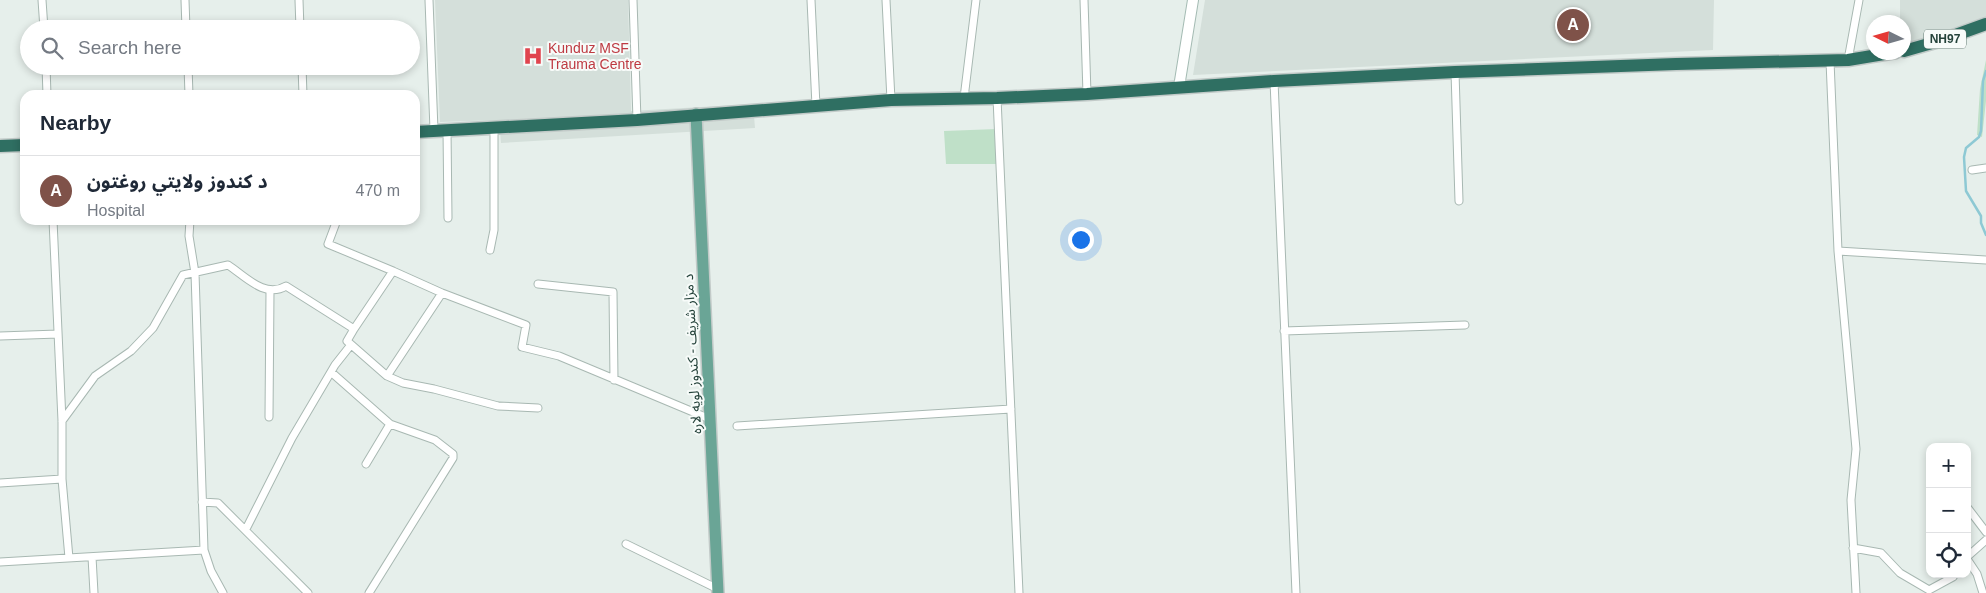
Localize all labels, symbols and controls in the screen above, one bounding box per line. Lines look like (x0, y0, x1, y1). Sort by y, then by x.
pin: A (1557, 6, 1589, 44)
north arrow (1866, 15, 1911, 60)
search box (20, 20, 420, 75)
road number: NH97 (1924, 30, 1966, 48)
icon: search (38, 34, 66, 62)
text: Search here (78, 37, 182, 58)
place label: Kunduz MSF Trauma Centre (548, 40, 642, 72)
hospital icon: Kunduz MSF Trauma Centre (522, 45, 544, 67)
text: Nearby (40, 111, 111, 134)
text: د کندوز ولایتي روغتون (87, 171, 268, 192)
text: A (50, 182, 62, 199)
text: 470 m (356, 182, 400, 199)
text: Hospital (87, 202, 145, 219)
your location (1068, 227, 1094, 253)
street label: د مزار شریف - کندوز لویه لاره (680, 273, 705, 435)
map controls (1926, 443, 1971, 578)
button: + (1926, 443, 1971, 488)
button: − (1926, 488, 1971, 533)
button: locate (1926, 533, 1971, 578)

